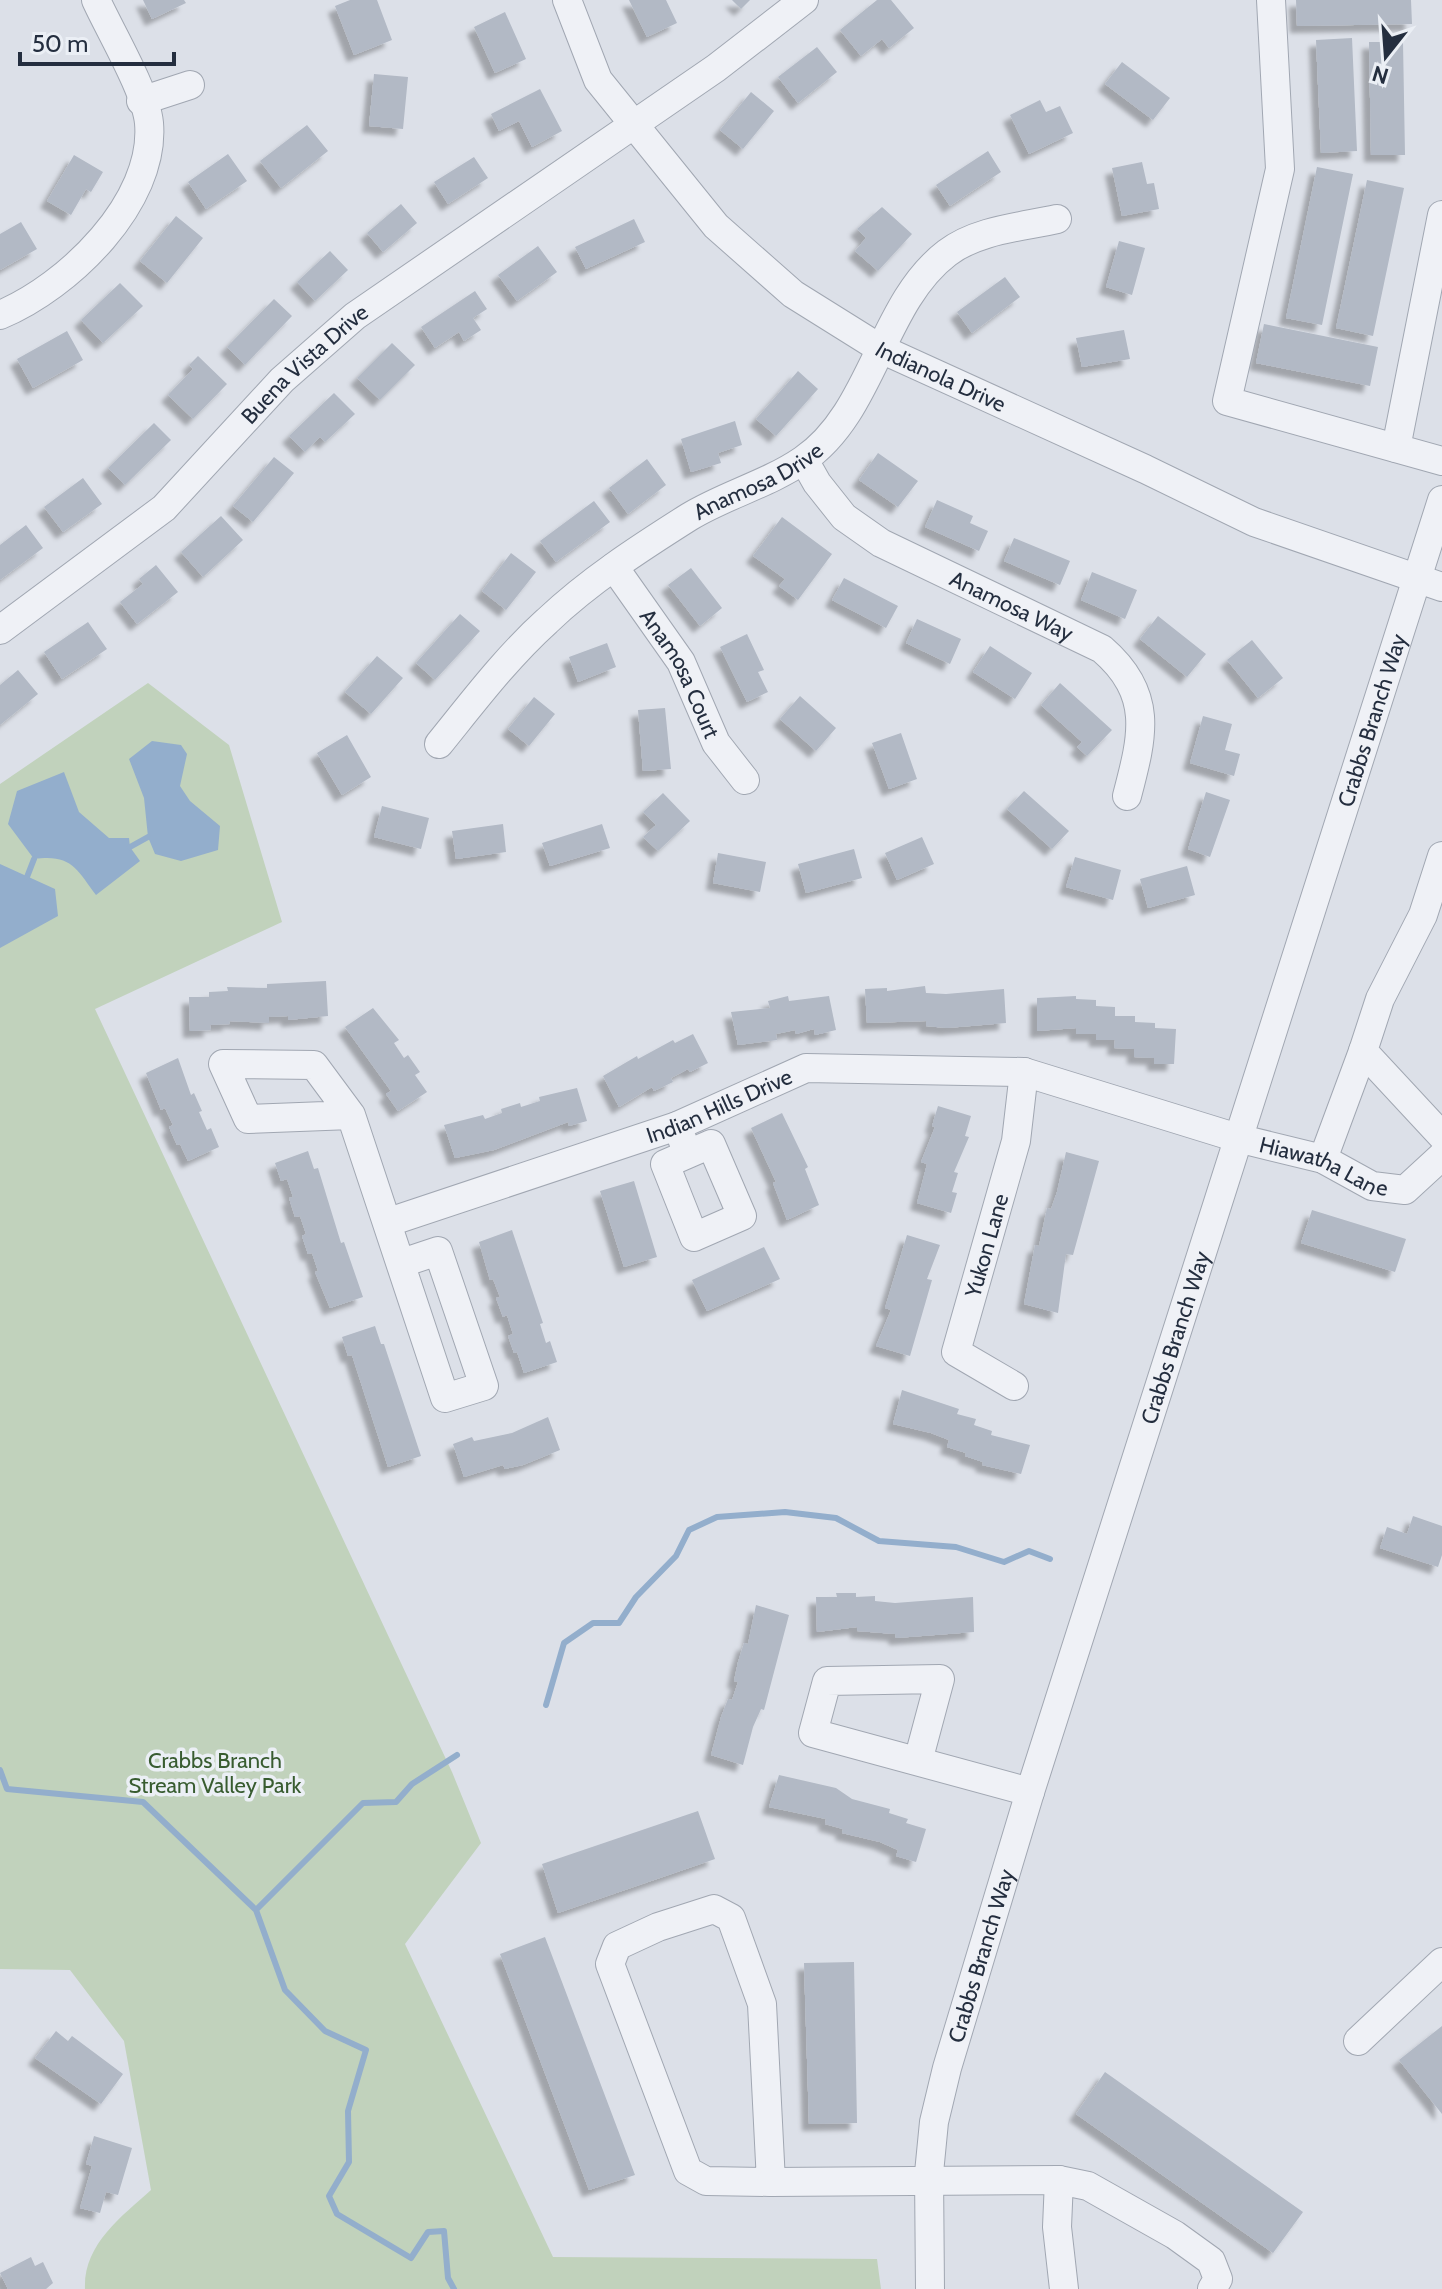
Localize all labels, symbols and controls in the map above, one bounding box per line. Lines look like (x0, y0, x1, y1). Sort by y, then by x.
scale bar (20, 16, 174, 66)
north arrow (1346, 16, 1426, 96)
text: 50 m (32, 29, 88, 58)
text: N (1369, 59, 1392, 90)
street label: Buena Vista Drive (235, 298, 373, 430)
street label: Indianola Drive (870, 336, 1010, 418)
street label: Anamosa Drive (689, 437, 829, 526)
street label: Anamosa Way (945, 565, 1078, 647)
street label: Anamosa Court (634, 604, 726, 743)
street label: Crabbs Branch Way (1332, 630, 1412, 810)
street label: Indian Hills Drive (643, 1063, 796, 1149)
street label: Hiawatha Lane (1257, 1131, 1389, 1202)
street label: Yukon Lane (959, 1191, 1014, 1301)
street label: Crabbs Branch Way (1135, 1248, 1216, 1428)
park label: Crabbs Branch Stream Valley Park (129, 1747, 302, 1799)
street label: Crabbs Branch Way (942, 1866, 1020, 2046)

